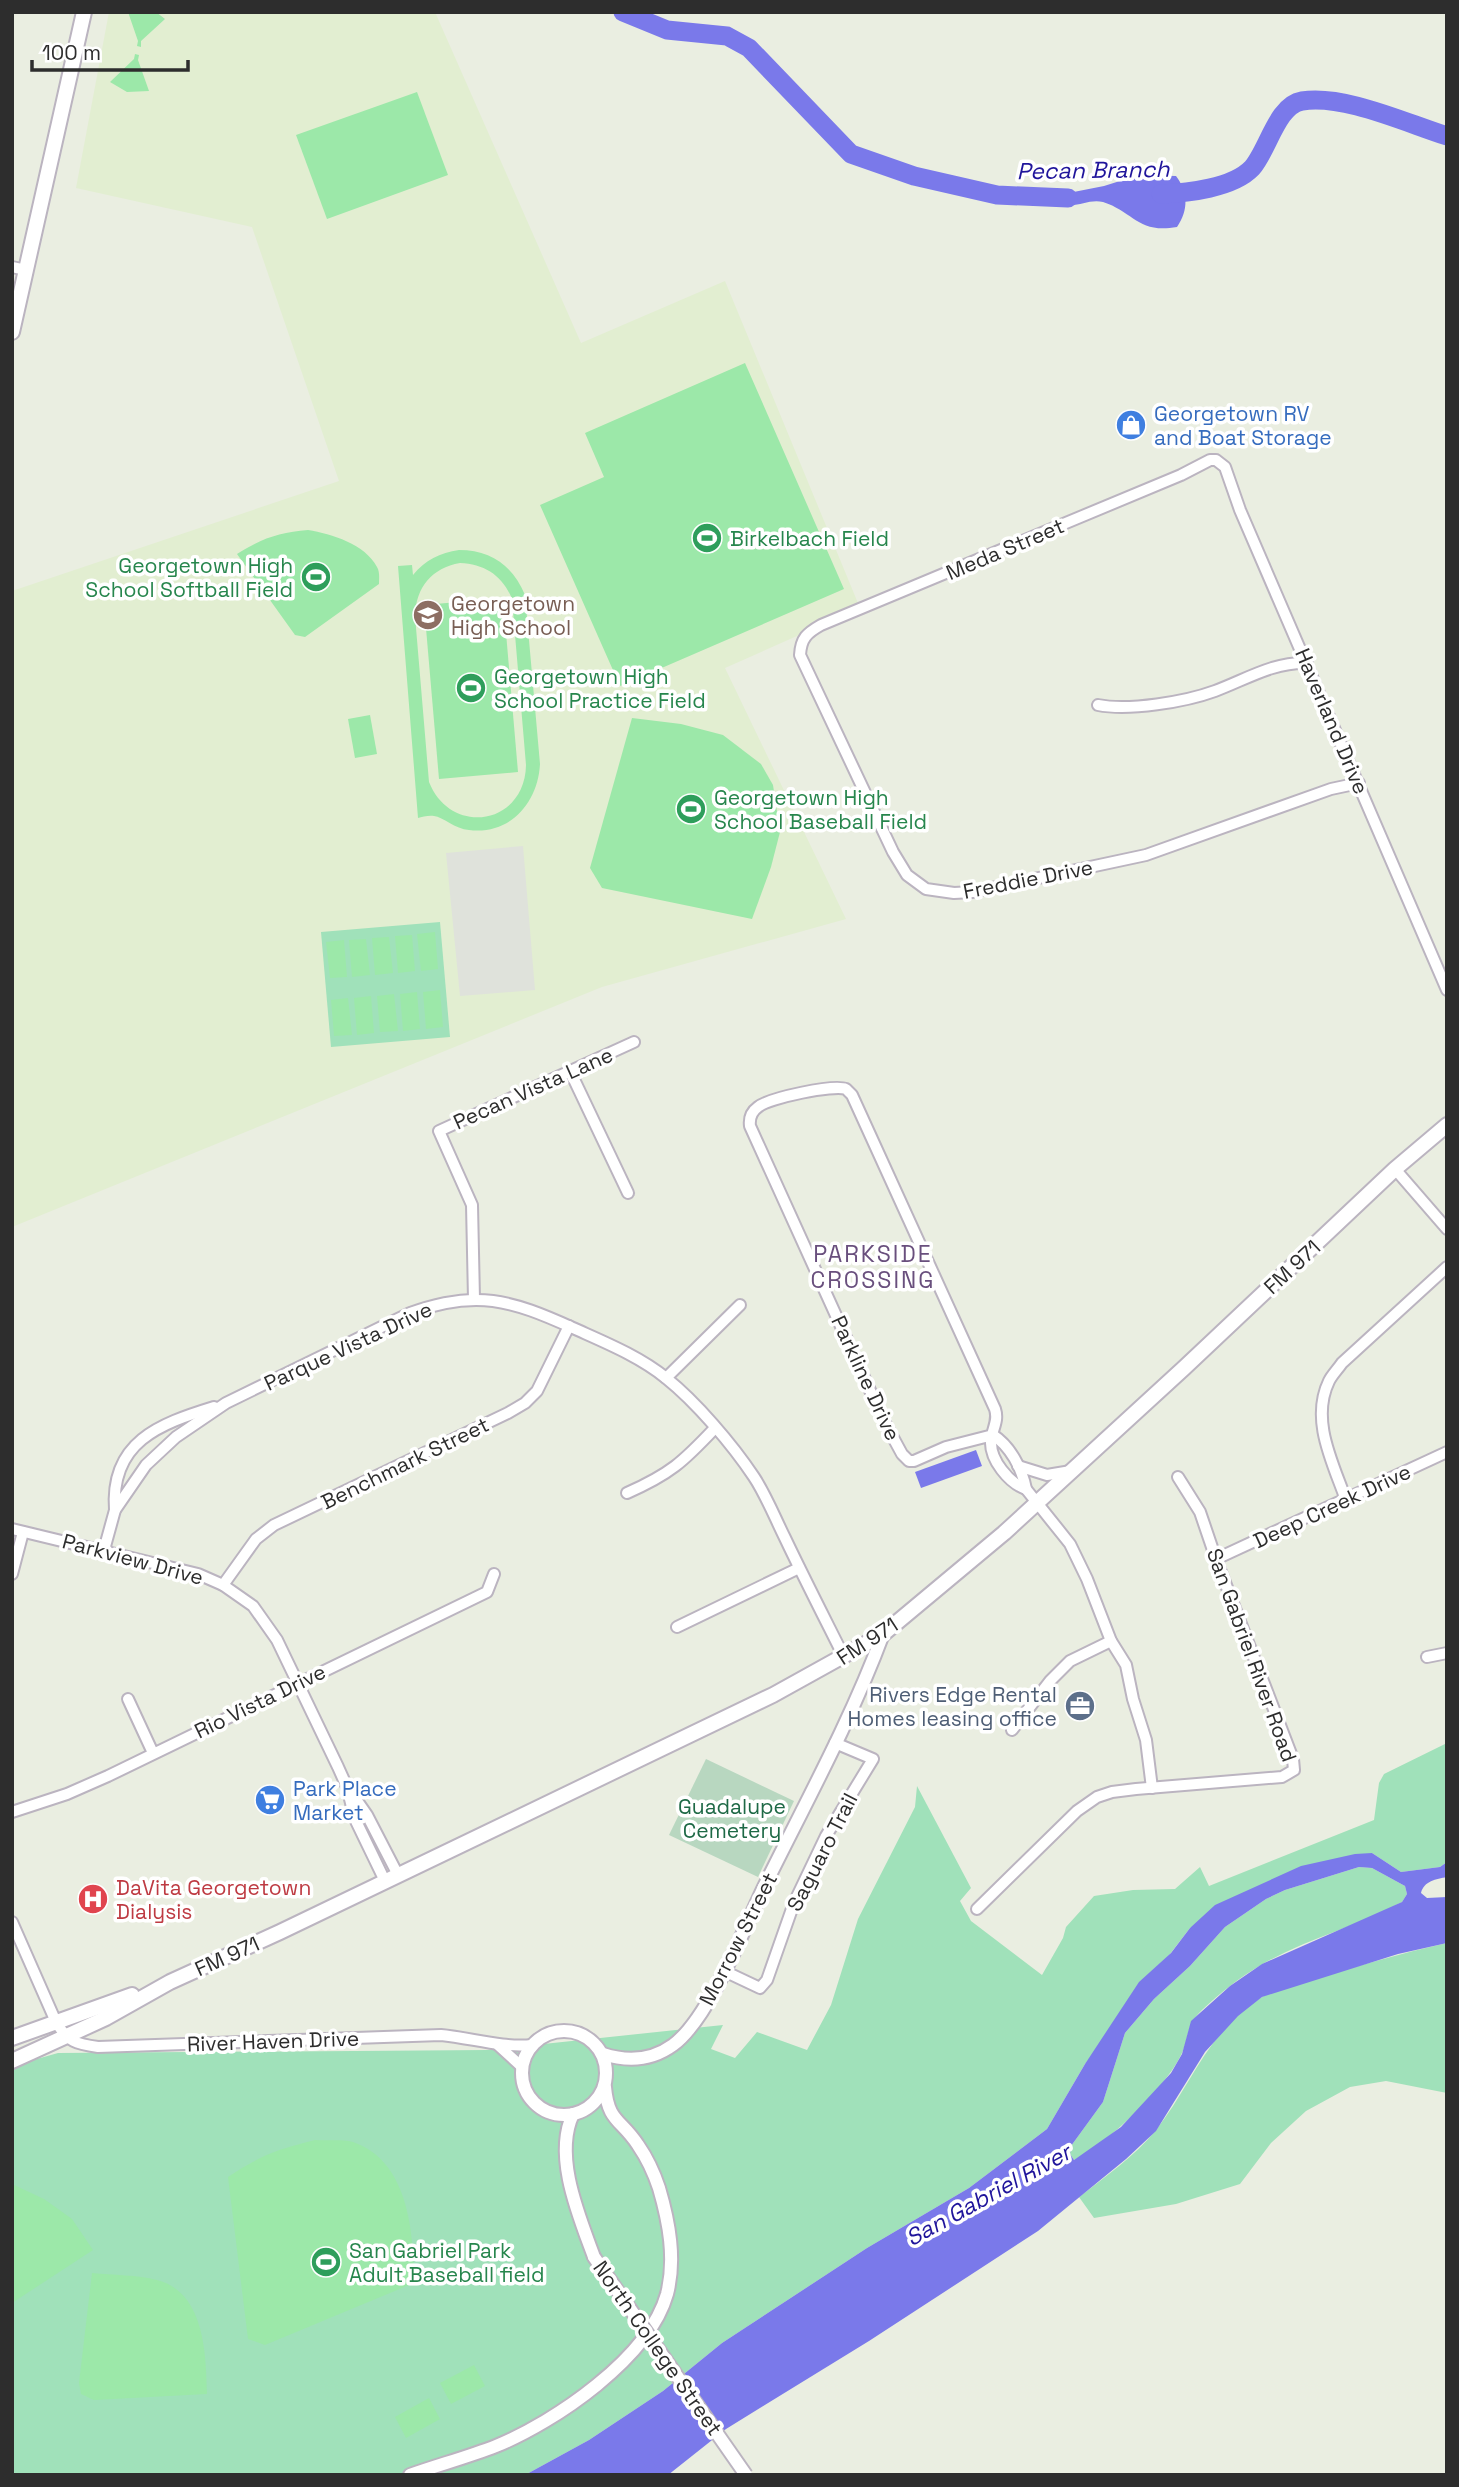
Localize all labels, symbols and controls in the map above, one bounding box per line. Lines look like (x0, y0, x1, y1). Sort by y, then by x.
scale bar (32, 28, 187, 72)
text: 100 m (42, 39, 101, 66)
water label: Pecan Branch (1016, 154, 1171, 186)
place label: Georgetown RV and Boat Storage (1154, 400, 1332, 451)
shop icon: Georgetown RV and Boat Storage (1114, 408, 1148, 442)
street label: Meda Street (942, 512, 1068, 586)
sports icon: Birkelbach Field (690, 521, 724, 555)
place label: Birkelbach Field (730, 525, 889, 552)
place label: Georgetown High School Softball Field (85, 552, 293, 603)
sports icon: Georgetown High School Softball Field (299, 560, 333, 594)
place label: Georgetown High School (451, 590, 575, 641)
school or university icon: Georgetown High School (411, 598, 445, 632)
street label: Haverland Drive (1289, 644, 1375, 798)
place label: Georgetown High School Practice Field (494, 663, 706, 714)
sports icon: Georgetown High School Practice Field (454, 671, 488, 705)
place label: Georgetown High School Baseball Field (714, 784, 927, 835)
sports icon: Georgetown High School Baseball Field (674, 792, 708, 826)
street label: Freddie Drive (961, 853, 1095, 905)
street label: Pecan Vista Lane (449, 1041, 617, 1135)
street label: FM 971 (1258, 1234, 1326, 1300)
district label: PARKSIDE CROSSING (811, 1239, 935, 1295)
street label: Parque Vista Drive (260, 1295, 436, 1397)
street label: Parkline Drive (825, 1311, 907, 1445)
street label: Benchmark Street (317, 1411, 493, 1515)
street label: Deep Creek Drive (1249, 1458, 1415, 1554)
street label: Parkview Drive (60, 1527, 206, 1591)
street label: San Gabriel River Road (1201, 1545, 1303, 1765)
street label: FM 971 (831, 1611, 903, 1671)
street label: Rio Vista Drive (190, 1658, 330, 1744)
place label: Rivers Edge Rental Homes leasing office (848, 1681, 1057, 1732)
office icon: Rivers Edge Rental Homes leasing office (1063, 1689, 1097, 1723)
place label: Park Place Market (293, 1775, 397, 1826)
supermarket icon: Park Place Market (253, 1783, 287, 1817)
street label: Saguaro Trail (781, 1788, 863, 1916)
park label: Guadalupe Cemetery (678, 1793, 786, 1844)
street label: Morrow Street (693, 1868, 783, 2010)
place label: DaVita Georgetown Dialysis (116, 1874, 311, 1925)
hospital icon: DaVita Georgetown Dialysis (76, 1882, 110, 1916)
street label: FM 971 (191, 1930, 263, 1982)
street label: River Haven Drive (186, 2025, 360, 2057)
water label: San Gabriel River (900, 2136, 1078, 2253)
place label: San Gabriel Park Adult Baseball field (349, 2237, 545, 2288)
sports icon: San Gabriel Park Adult Baseball field (309, 2245, 343, 2279)
street label: North College Street (587, 2255, 729, 2441)

